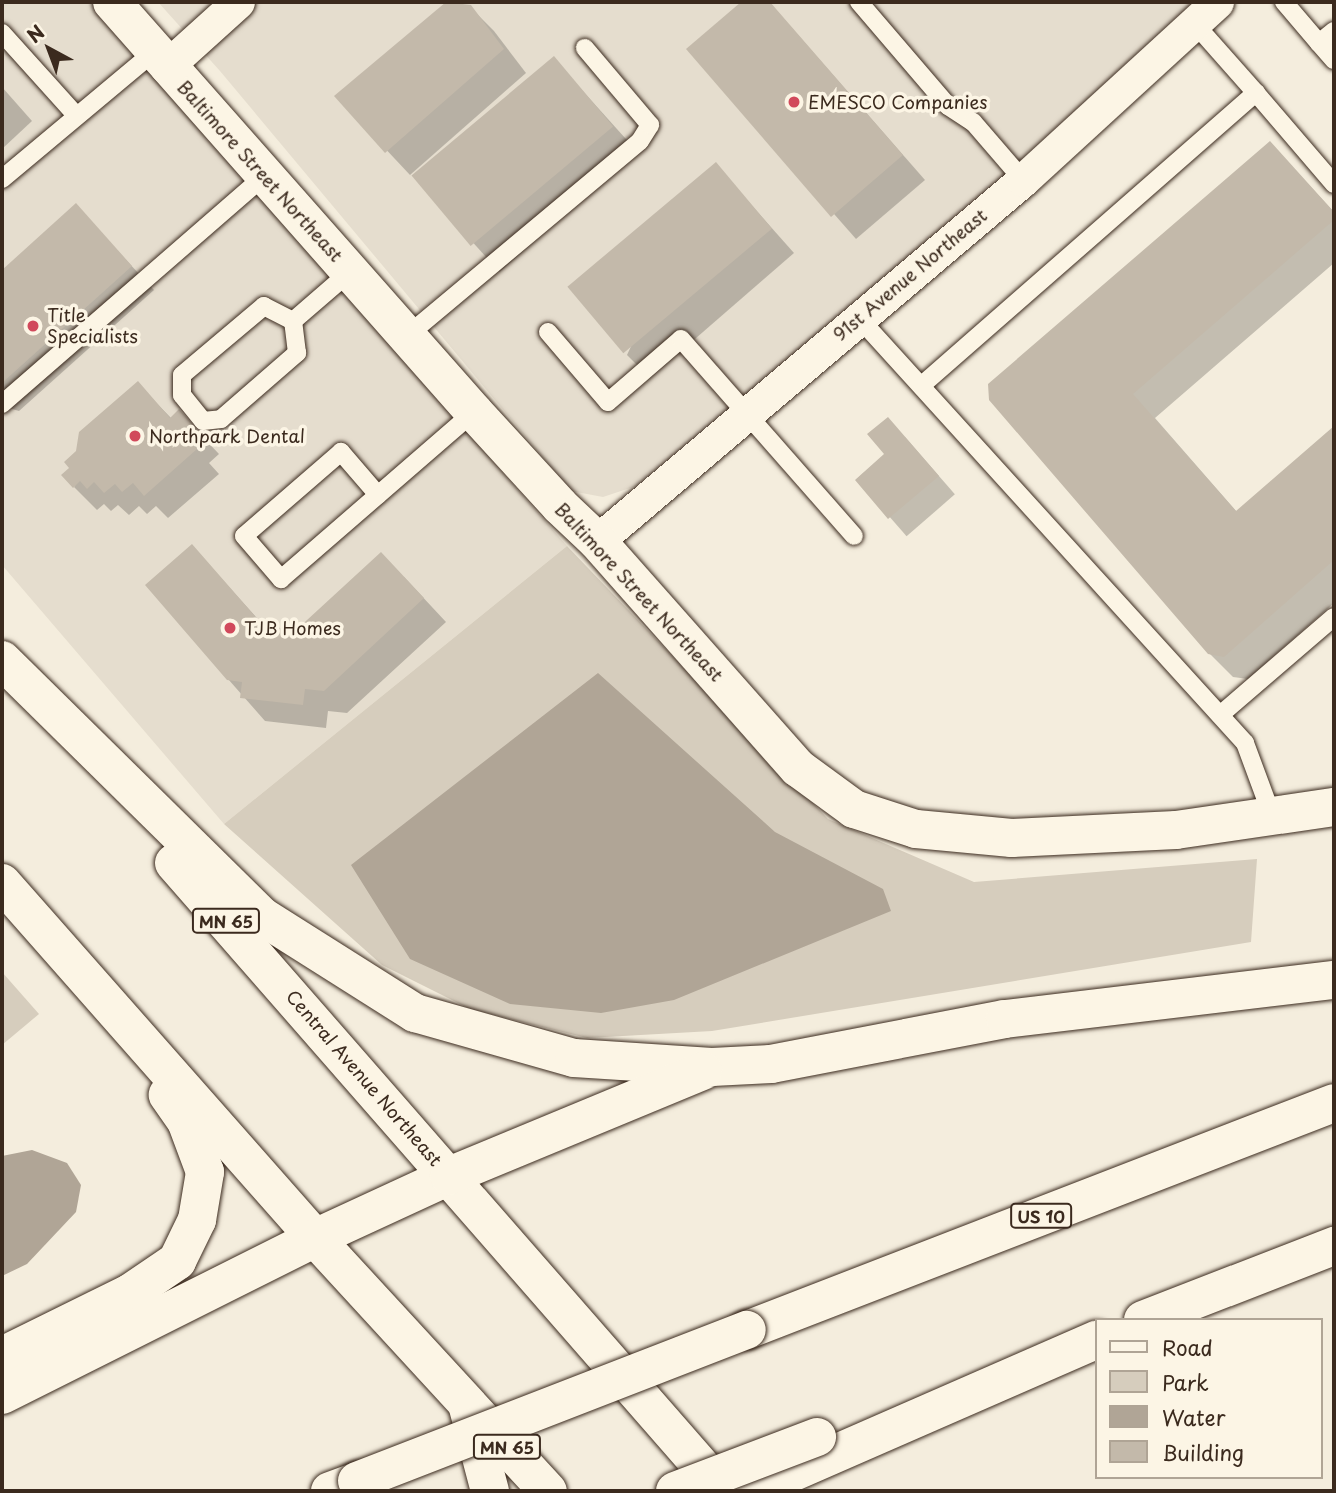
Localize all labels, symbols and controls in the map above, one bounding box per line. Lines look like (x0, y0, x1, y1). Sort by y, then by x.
north arrow (14, 14, 84, 84)
text: N (20, 18, 50, 49)
street label: Baltimore Street Northeast (173, 76, 347, 266)
place label: EMESCO Companies (808, 91, 987, 113)
marker: EMESCO Companies (786, 94, 802, 110)
street label: 91st Avenue Northeast (828, 204, 992, 346)
place label: Title Specialists (47, 305, 138, 348)
marker: Title Specialists (25, 318, 41, 334)
place label: Northpark Dental (149, 425, 304, 447)
marker: Northpark Dental (127, 428, 143, 444)
street label: Baltimore Street Northeast (551, 498, 727, 686)
place label: TJB Homes (244, 617, 342, 639)
marker: TJB Homes (222, 620, 238, 636)
road number: MN 65 (191, 909, 261, 934)
street label: Central Avenue Northeast (282, 986, 446, 1170)
road number: US 10 (1010, 1204, 1072, 1228)
legend (1094, 1318, 1322, 1479)
text: Road (1162, 1331, 1213, 1363)
text: Park (1162, 1366, 1209, 1398)
text: Water (1162, 1401, 1225, 1433)
road number: MN 65 (472, 1434, 542, 1460)
text: Building (1162, 1436, 1244, 1468)

